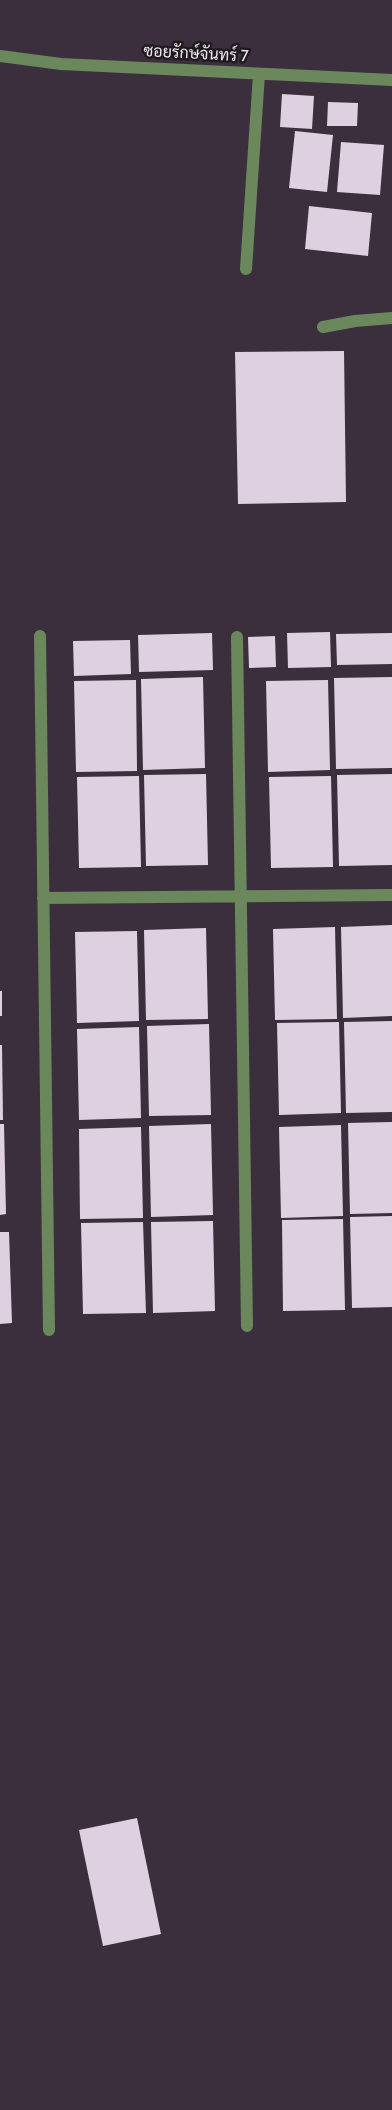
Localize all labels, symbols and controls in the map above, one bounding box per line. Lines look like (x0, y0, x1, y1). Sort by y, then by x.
street label: ซอยรักษ์จันทร์ 7 (143, 42, 249, 66)

